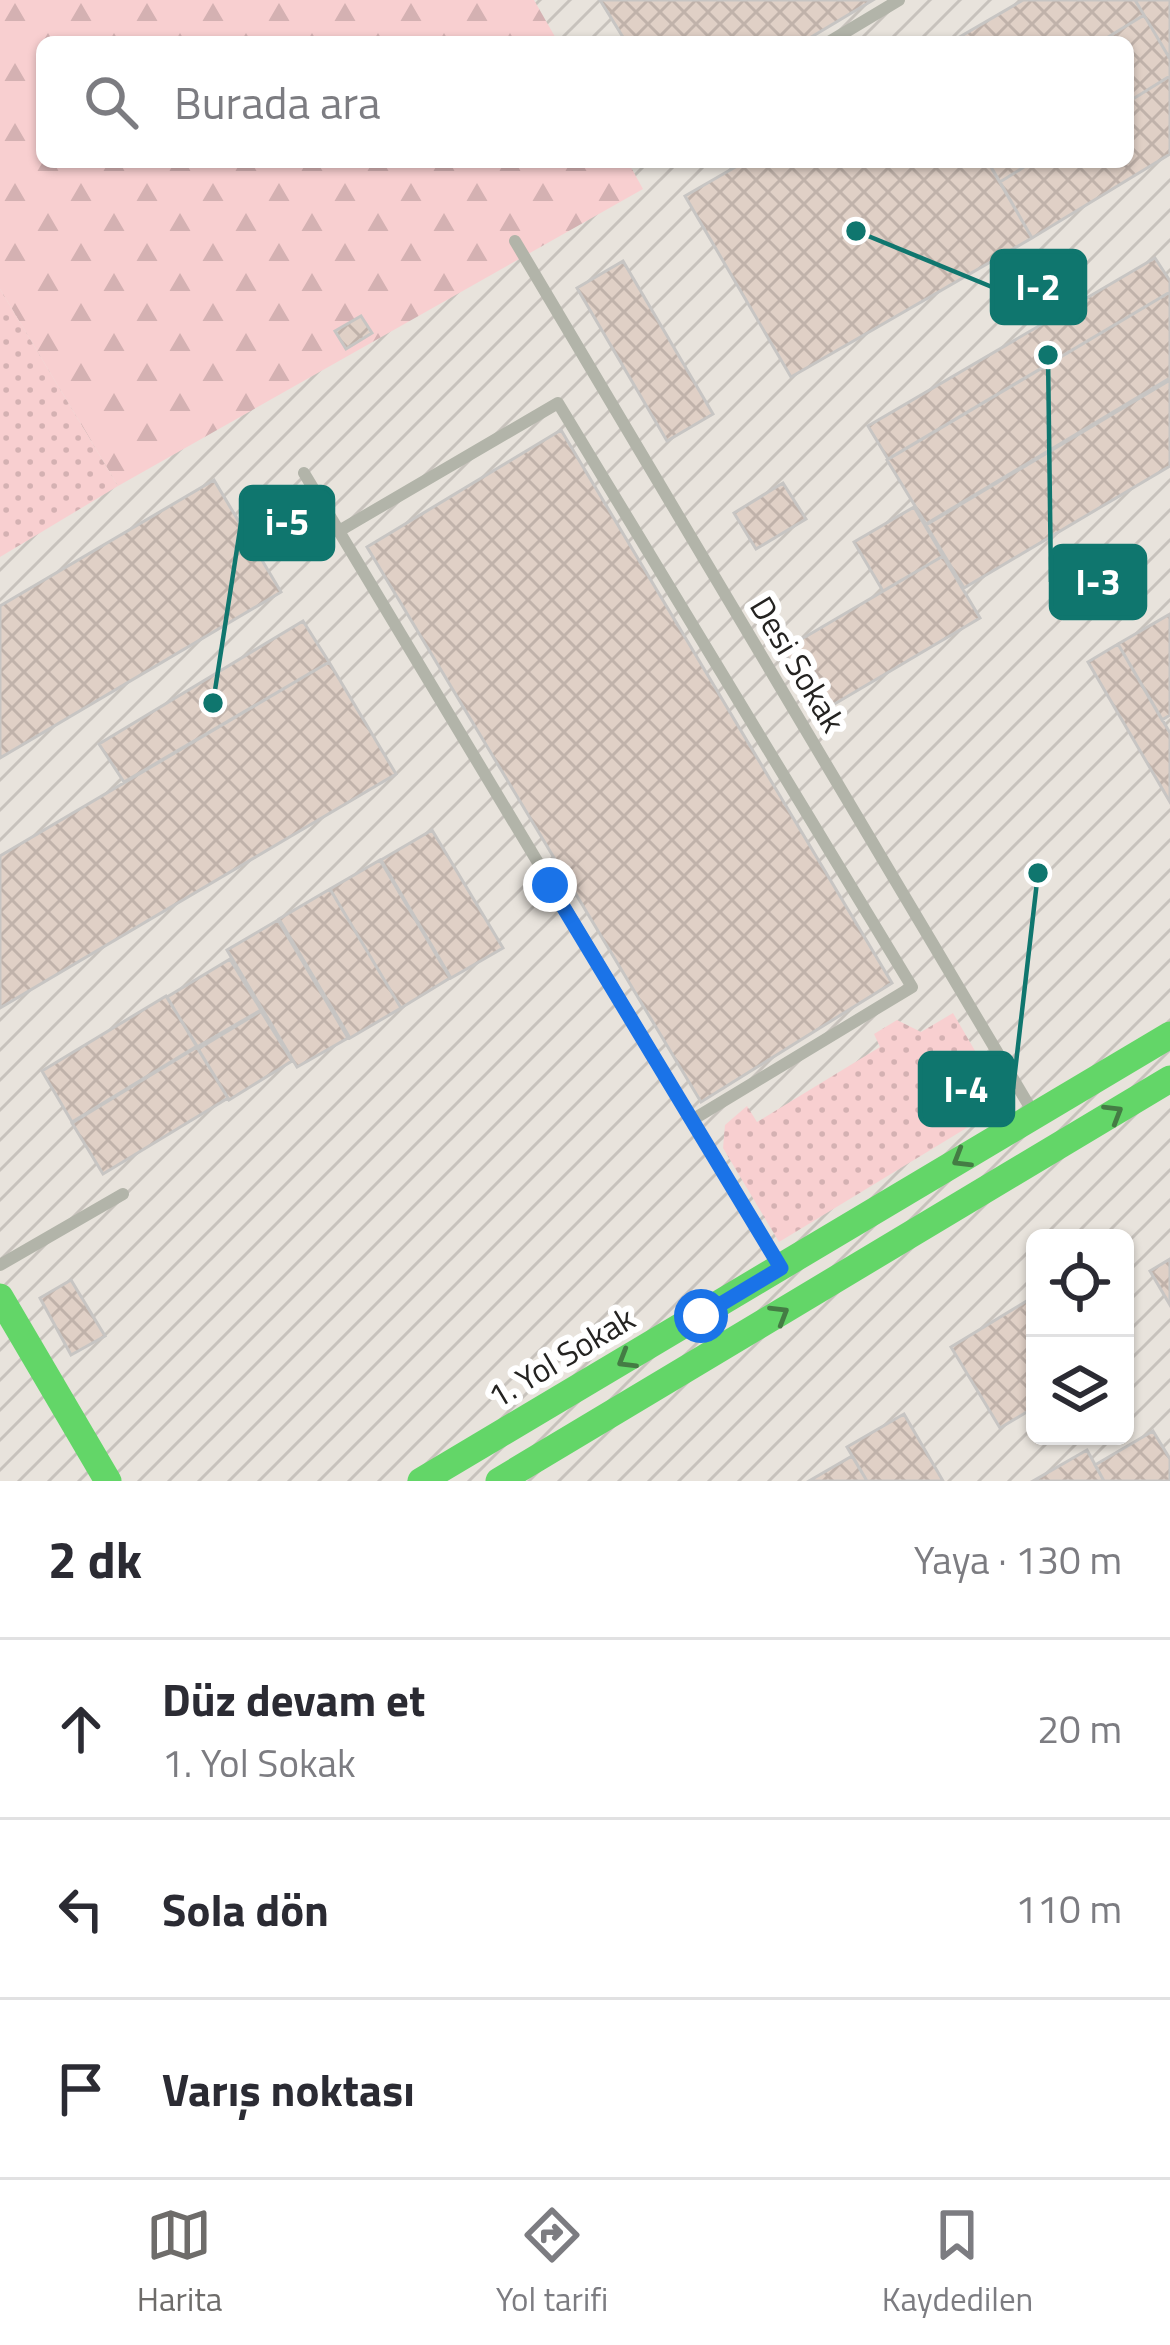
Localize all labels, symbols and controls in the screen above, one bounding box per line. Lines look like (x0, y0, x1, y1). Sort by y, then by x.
search box (36, 36, 1134, 168)
text: Burada ara (174, 68, 381, 136)
icon: search (78, 69, 144, 135)
callout: I-2 (992, 251, 1085, 323)
text: I-2 (1015, 259, 1061, 314)
callout: i-5 (241, 487, 333, 559)
text: i-5 (265, 494, 309, 549)
callout: I-3 (1051, 546, 1145, 618)
text: I-3 (1075, 554, 1121, 609)
street label: Desi Sokak (738, 586, 858, 742)
route end (523, 858, 577, 912)
callout: I-4 (920, 1053, 1013, 1125)
text: I-4 (943, 1061, 989, 1116)
one-way arrow (1101, 1104, 1123, 1127)
one-way arrow (952, 1145, 974, 1168)
map controls (1026, 1229, 1134, 1445)
button: locate (1026, 1229, 1134, 1337)
route start (674, 1289, 728, 1343)
street label: 1. Yol Sokak (478, 1293, 644, 1421)
one-way arrow (767, 1305, 789, 1328)
button: layers (1026, 1337, 1134, 1445)
one-way arrow (618, 1345, 639, 1368)
text: 2 dk (48, 1520, 142, 1598)
text: Yaya · 130 m (914, 1530, 1122, 1589)
text: Düz devam et (162, 1665, 425, 1733)
icon: ahead (48, 1696, 114, 1762)
text: 20 m (1037, 1699, 1122, 1758)
text: 1. Yol Sokak (162, 1733, 356, 1792)
text: Sola dön (162, 1875, 329, 1943)
icon: left (48, 1876, 114, 1942)
text: 110 m (1015, 1879, 1122, 1938)
text: Varış noktası (162, 2055, 415, 2123)
icon: arrive (48, 2056, 114, 2122)
tab: Harita (137, 2202, 222, 2324)
tab: Yol tarifi (496, 2202, 608, 2324)
tab: Kaydedilen (882, 2202, 1033, 2324)

